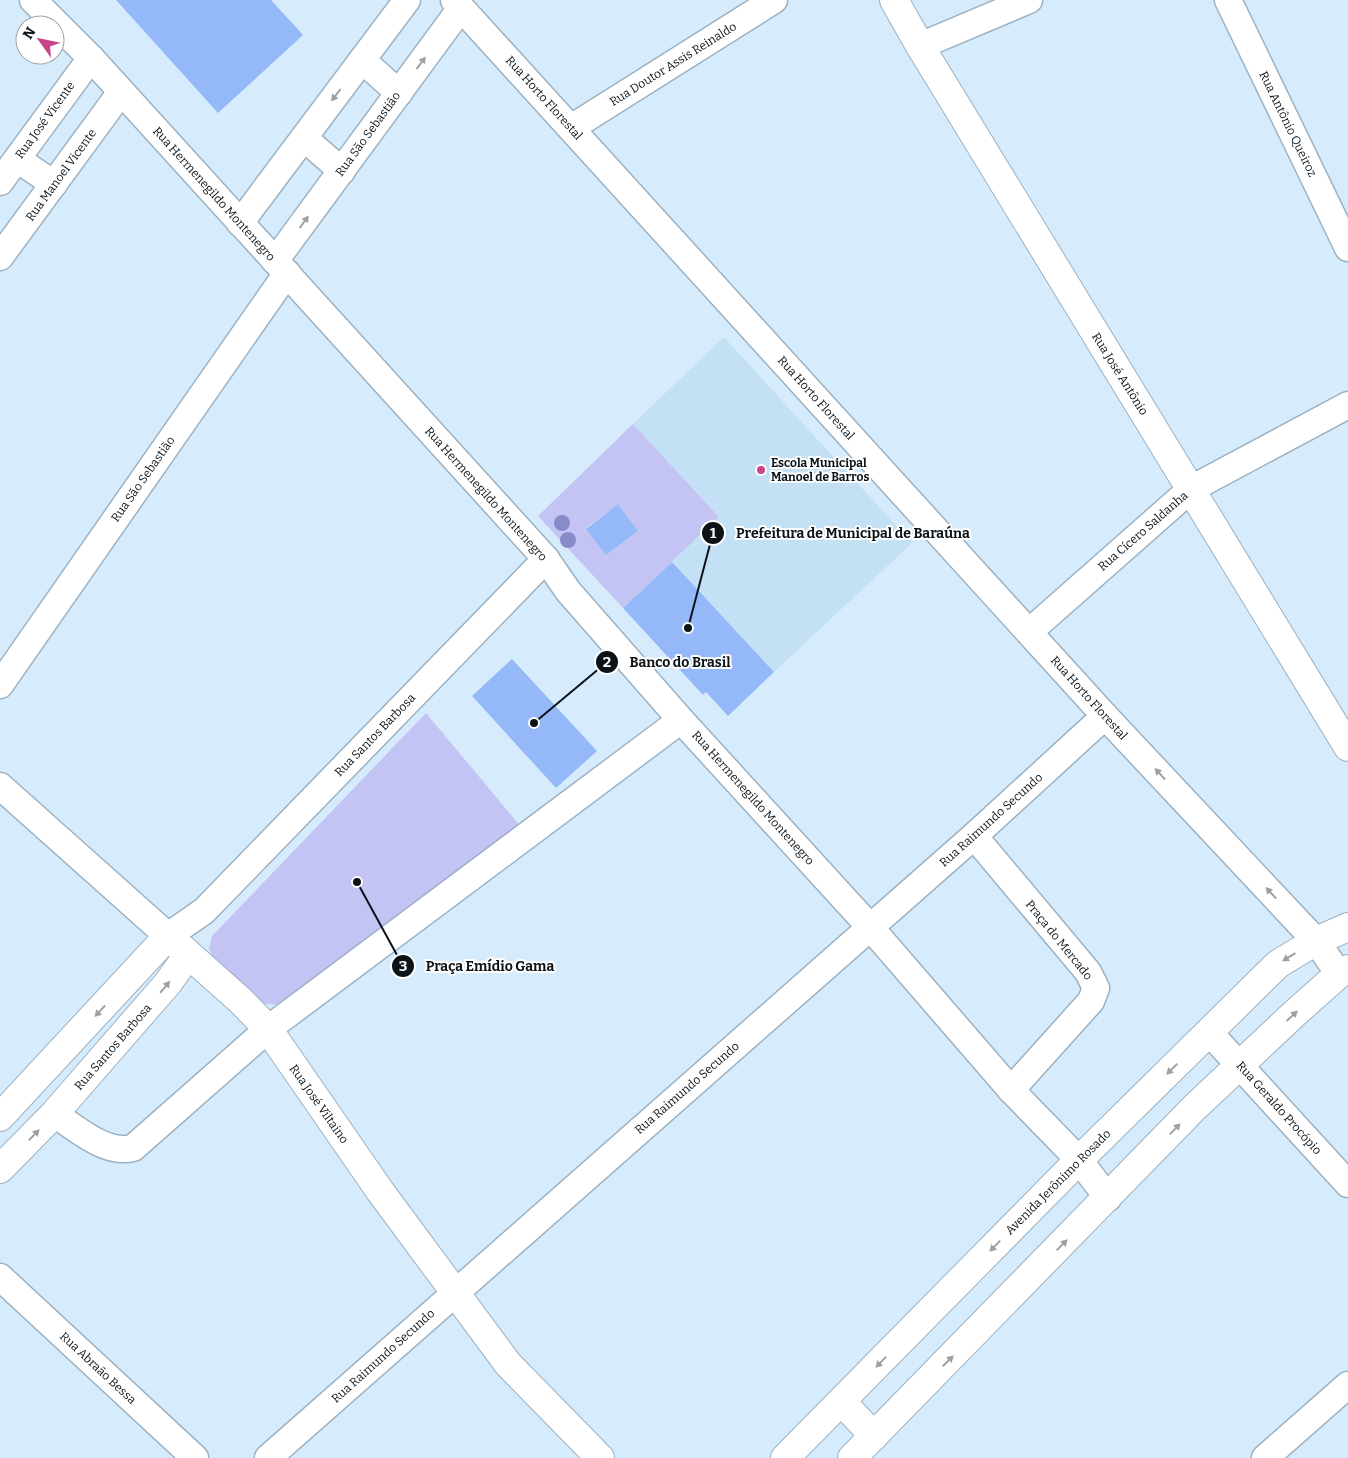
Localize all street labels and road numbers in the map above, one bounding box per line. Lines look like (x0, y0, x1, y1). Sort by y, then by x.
street label: Rua Doutor Assis Reinaldo (607, 19, 739, 109)
street label: Rua Horto Florestal (503, 53, 586, 143)
street label: Rua Antônio Queiroz (1256, 69, 1320, 179)
street label: Rua José Vicente (12, 79, 78, 161)
street label: Rua São Sebastião (333, 89, 403, 179)
street label: Rua Hermenegildo Montenegro (150, 124, 278, 264)
street label: Rua Manoel Vicente (23, 126, 99, 224)
street label: Rua José Antônio (1089, 330, 1151, 418)
street label: Rua Horto Florestal (775, 353, 858, 443)
street label: Rua Hermenegildo Montenegro (422, 424, 550, 564)
street label: Rua São Sebastião (108, 434, 178, 524)
street label: Rua Cícero Saldanha (1095, 488, 1191, 574)
street label: Rua Horto Florestal (1048, 653, 1131, 743)
street label: Rua Santos Barbosa (332, 690, 418, 779)
street label: Rua Hermenegildo Montenegro (689, 728, 817, 868)
street label: Rua Raimundo Secundo (937, 770, 1045, 870)
street label: Praça do Mercado (1023, 897, 1095, 983)
street label: Rua Santos Barbosa (72, 1001, 155, 1093)
street label: Rua Raimundo Secundo (632, 1039, 742, 1137)
street label: Rua Geraldo Procópio (1234, 1059, 1325, 1157)
street label: Rua José Viltaino (287, 1062, 352, 1146)
street label: Avenida Jerônimo Rosado (1003, 1127, 1113, 1237)
street label: Rua Raimundo Secundo (329, 1306, 437, 1406)
street label: Rua Abraão Bessa (57, 1329, 139, 1407)

